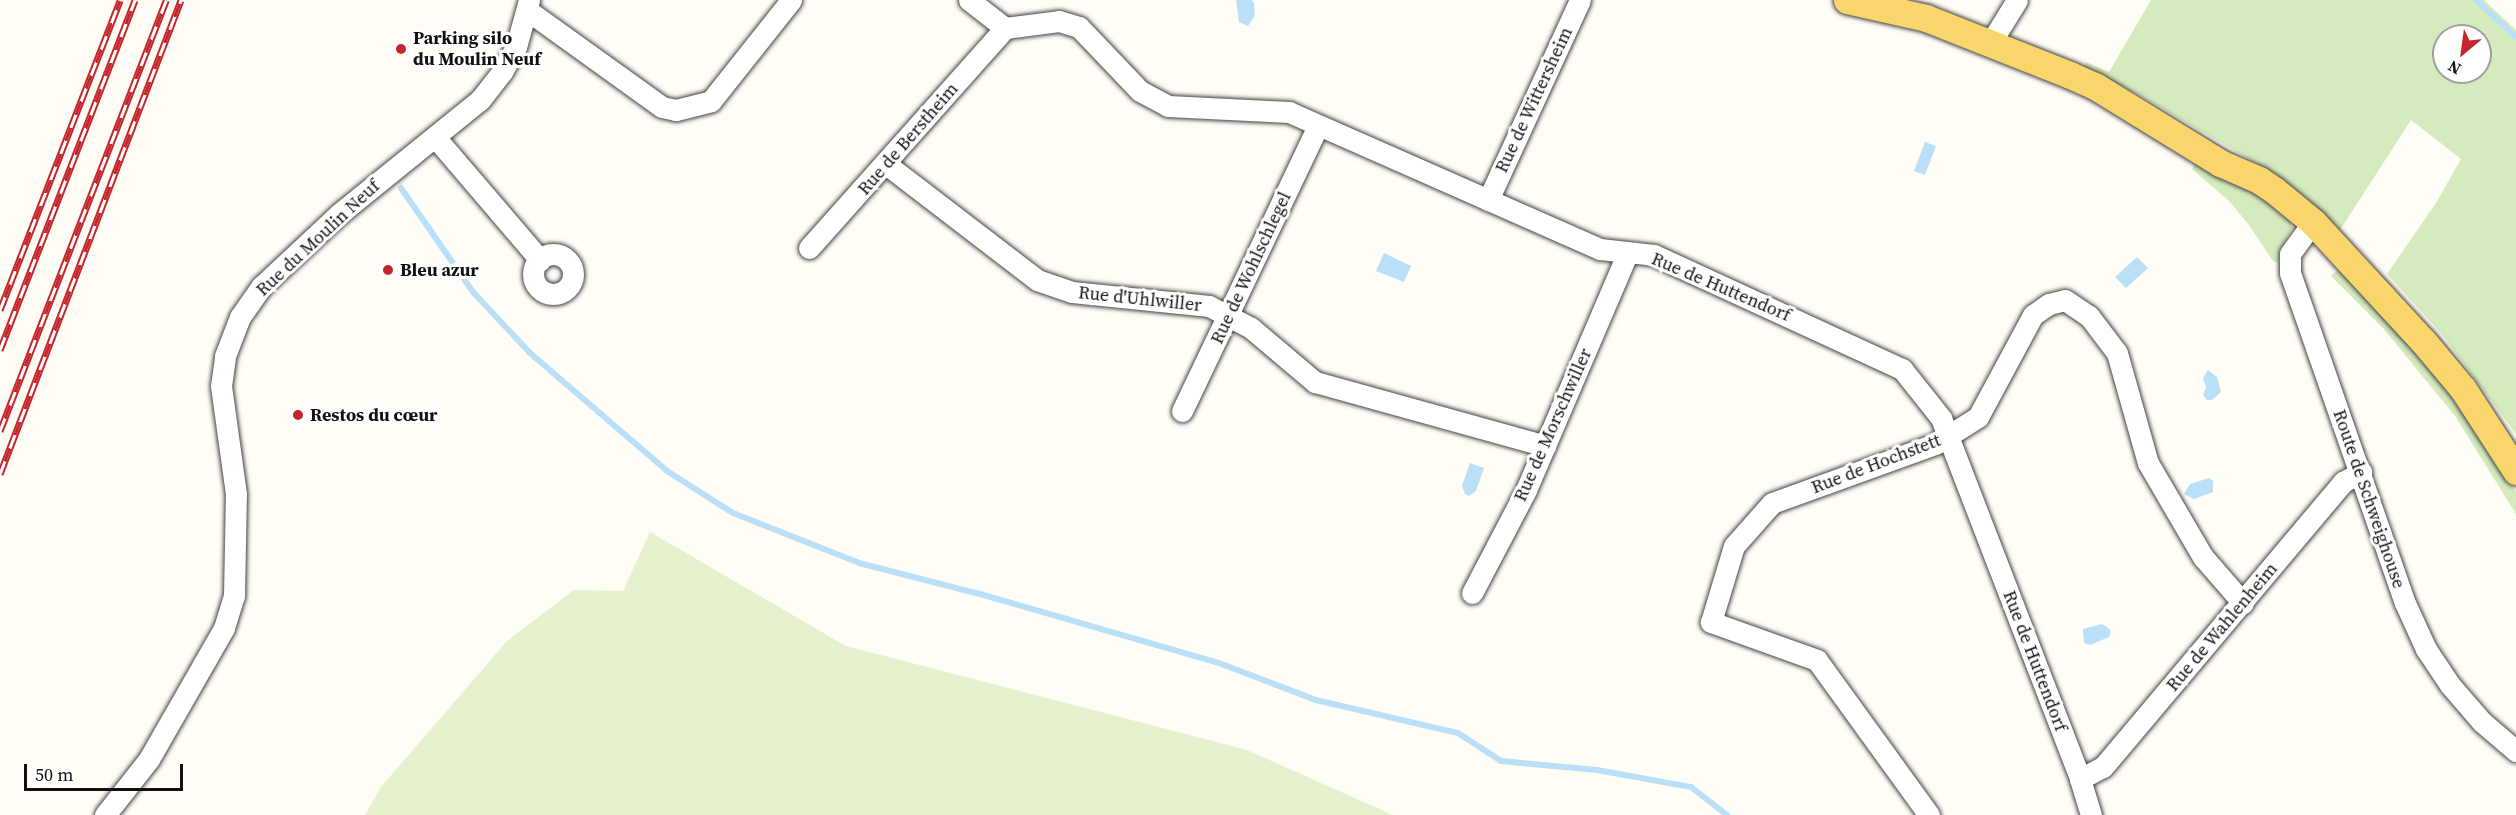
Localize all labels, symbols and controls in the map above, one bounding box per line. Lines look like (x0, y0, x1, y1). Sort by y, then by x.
street label: Rue de Wittersheim (1491, 23, 1577, 177)
north arrow (2432, 24, 2492, 84)
place label: Parking silo du Moulin Neuf (413, 28, 541, 70)
marker: Parking silo du Moulin Neuf (394, 42, 408, 56)
text: N (2444, 56, 2465, 80)
street label: Rue de Berstheim (853, 78, 963, 200)
street label: Rue du Moulin Neuf (252, 175, 384, 301)
street label: Rue de Wohlschlegel (1206, 188, 1296, 348)
street label: Rue de Huttendorf (1648, 248, 1794, 326)
place label: Bleu azur (400, 259, 479, 281)
marker: Bleu azur (381, 263, 395, 277)
street label: Rue d'Uhlwiller (1077, 282, 1203, 316)
street label: Rue de Morschwiller (1510, 345, 1596, 505)
place label: Restos du cœur (310, 404, 437, 426)
street label: Route de Schweighouse (2328, 407, 2410, 591)
marker: Restos du cœur (291, 408, 305, 422)
street label: Rue de Hochstett (1808, 429, 1944, 499)
street label: Rue de Wahlenheim (2162, 558, 2282, 696)
street label: Rue de Huttendorf (1998, 588, 2072, 734)
scale bar (27, 752, 186, 790)
text: 50 m (35, 762, 73, 787)

